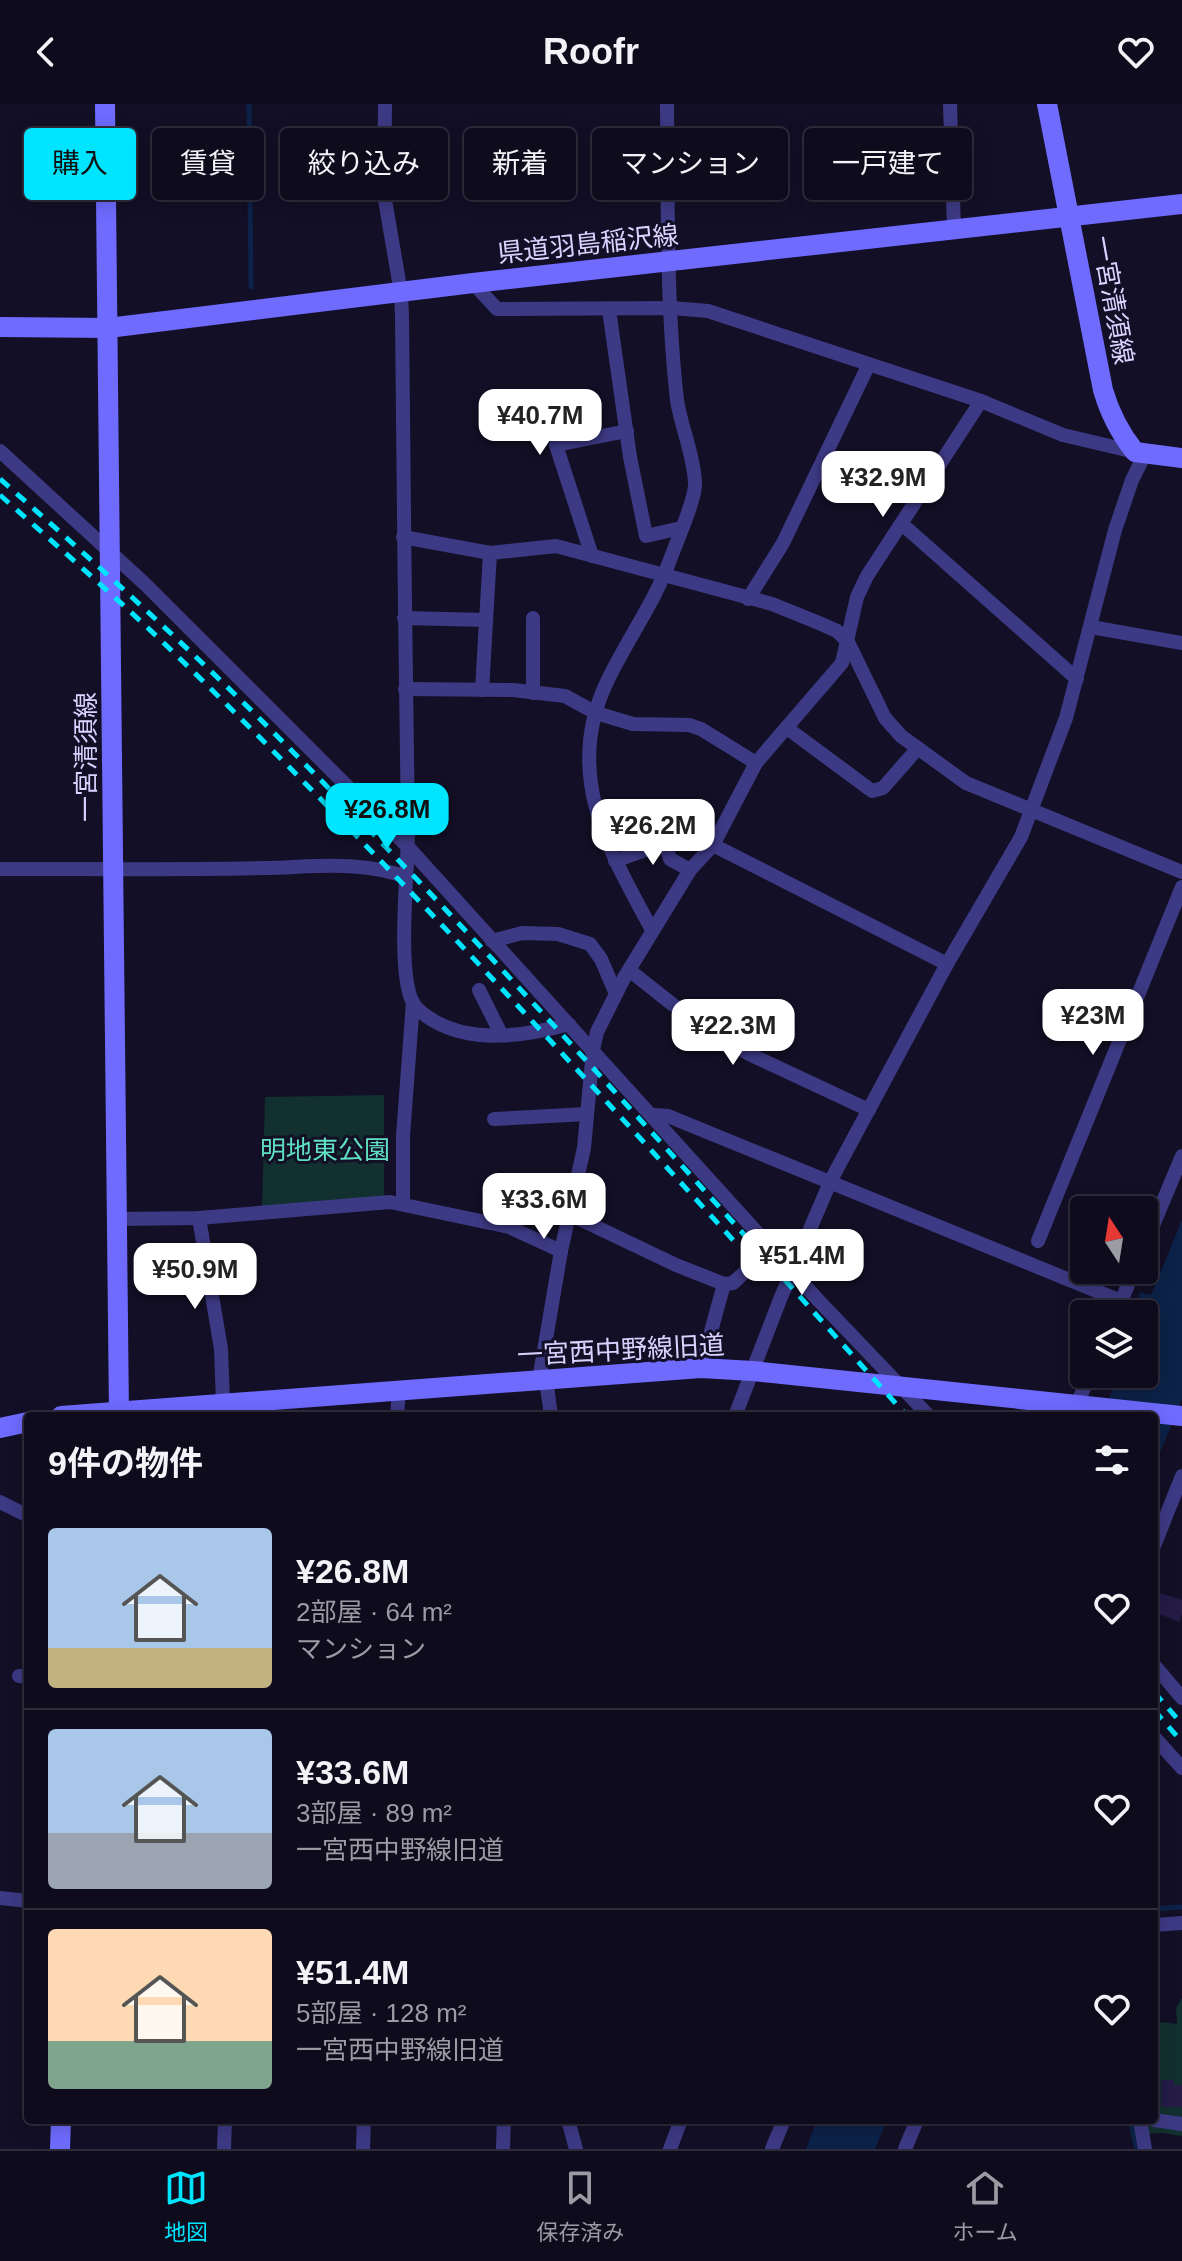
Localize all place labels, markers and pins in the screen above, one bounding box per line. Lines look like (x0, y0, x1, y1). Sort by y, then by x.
pin: ¥40.7M (475, 389, 605, 457)
pin: ¥32.9M (818, 451, 948, 519)
pin: ¥26.8M (322, 783, 452, 851)
pin: ¥26.2M (588, 799, 718, 867)
pin: ¥23M (1046, 989, 1140, 1057)
pin: ¥22.3M (668, 999, 798, 1067)
pin: ¥33.6M (479, 1173, 609, 1241)
pin: ¥51.4M (737, 1229, 867, 1297)
pin: ¥50.9M (130, 1243, 260, 1311)

